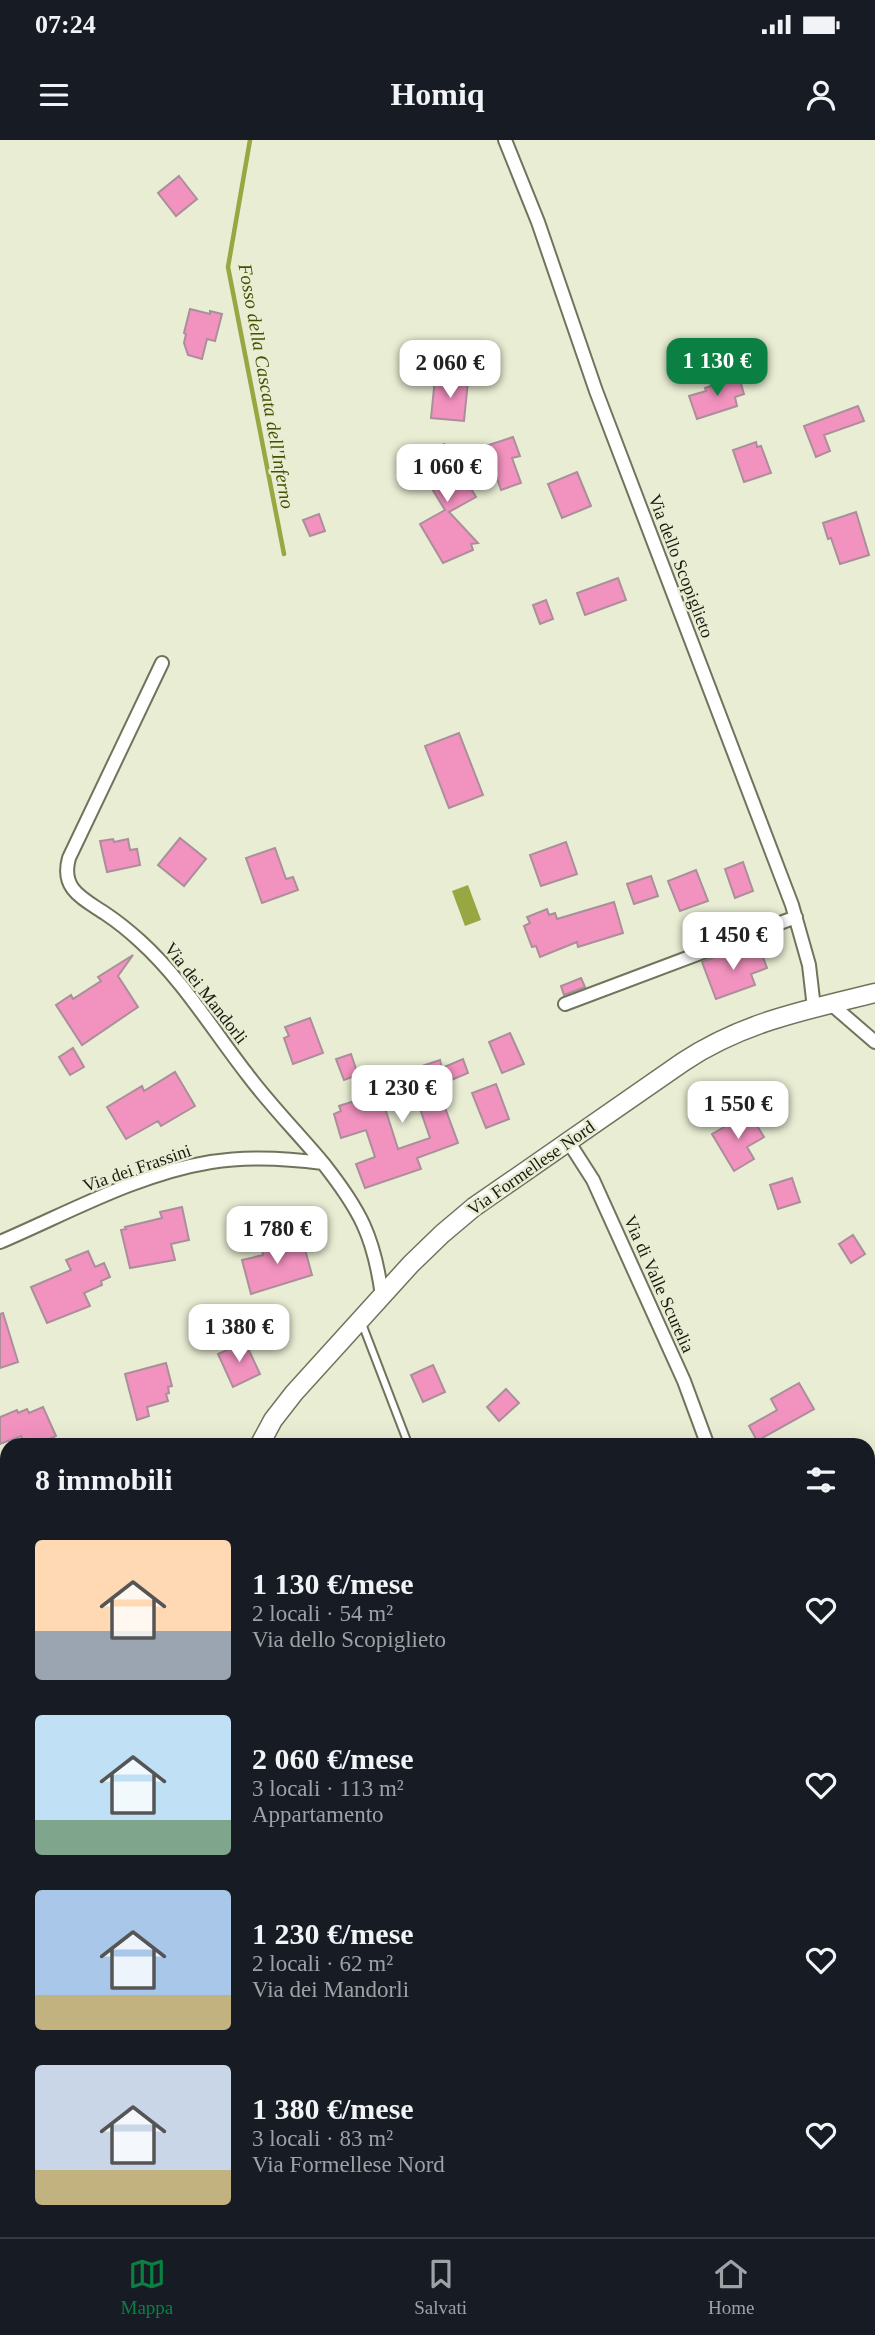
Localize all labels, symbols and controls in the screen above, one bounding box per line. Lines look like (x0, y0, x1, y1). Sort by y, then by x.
text: 07:24 (35, 10, 96, 39)
icon: menu (35, 76, 73, 114)
text: Homiq (390, 76, 485, 112)
icon: person (802, 76, 840, 114)
water label: Fosso della Cascata dell'Inferno (234, 261, 298, 510)
pin: 1 130 € (652, 338, 782, 398)
pin: 2 060 € (385, 341, 515, 400)
text: 1 130 € (683, 348, 752, 373)
text: 2 060 € (416, 350, 485, 375)
pin: 1 060 € (382, 444, 512, 504)
text: 1 060 € (413, 454, 482, 479)
street label: Via dello Scopiglieto (644, 492, 718, 640)
pin: 1 450 € (668, 912, 798, 972)
text: 1 450 € (699, 922, 768, 947)
street label: Via dei Mandorli (160, 938, 252, 1048)
pin: 1 230 € (337, 1066, 467, 1125)
text: 1 230 € (368, 1075, 437, 1100)
pin: 1 550 € (673, 1082, 803, 1141)
text: 1 550 € (704, 1091, 773, 1116)
street label: Via Formellese Nord (463, 1117, 599, 1219)
street label: Via dei Frassini (80, 1140, 194, 1196)
pin: 1 780 € (212, 1206, 342, 1266)
street label: Via di Valle Scurelia (620, 1212, 698, 1356)
text: 1 780 € (243, 1216, 312, 1241)
pin: 1 380 € (174, 1304, 304, 1364)
text: 1 380 € (205, 1314, 274, 1339)
icon: filters (802, 1461, 840, 1499)
text: 8 immobili (35, 1463, 173, 1496)
text: 1 130 €/mese (252, 1567, 414, 1600)
icon: home (91, 1568, 175, 1652)
icon: heart (802, 1591, 840, 1629)
text: 2 locali · 54 m² (252, 1601, 393, 1626)
text: Via dello Scopiglieto (252, 1627, 446, 1652)
text: 2 060 €/mese (252, 1742, 414, 1775)
icon: home (91, 1743, 175, 1827)
icon: heart (802, 1766, 840, 1804)
text: 3 locali · 113 m² (252, 1776, 404, 1801)
text: Appartamento (252, 1802, 384, 1827)
text: 1 230 €/mese (252, 1917, 414, 1950)
icon: home (91, 1918, 175, 2002)
icon: heart (802, 1941, 840, 1979)
text: 2 locali · 62 m² (252, 1951, 393, 1976)
text: Via dei Mandorli (252, 1977, 409, 2002)
text: 1 380 €/mese (252, 2092, 414, 2125)
icon: home (91, 2093, 175, 2177)
icon: heart (802, 2116, 840, 2154)
text: 3 locali · 83 m² (252, 2126, 393, 2151)
text: Via Formellese Nord (252, 2152, 445, 2177)
tab: Mappa (121, 2255, 173, 2319)
tab: Salvati (414, 2255, 467, 2319)
tab: Home (708, 2255, 754, 2319)

